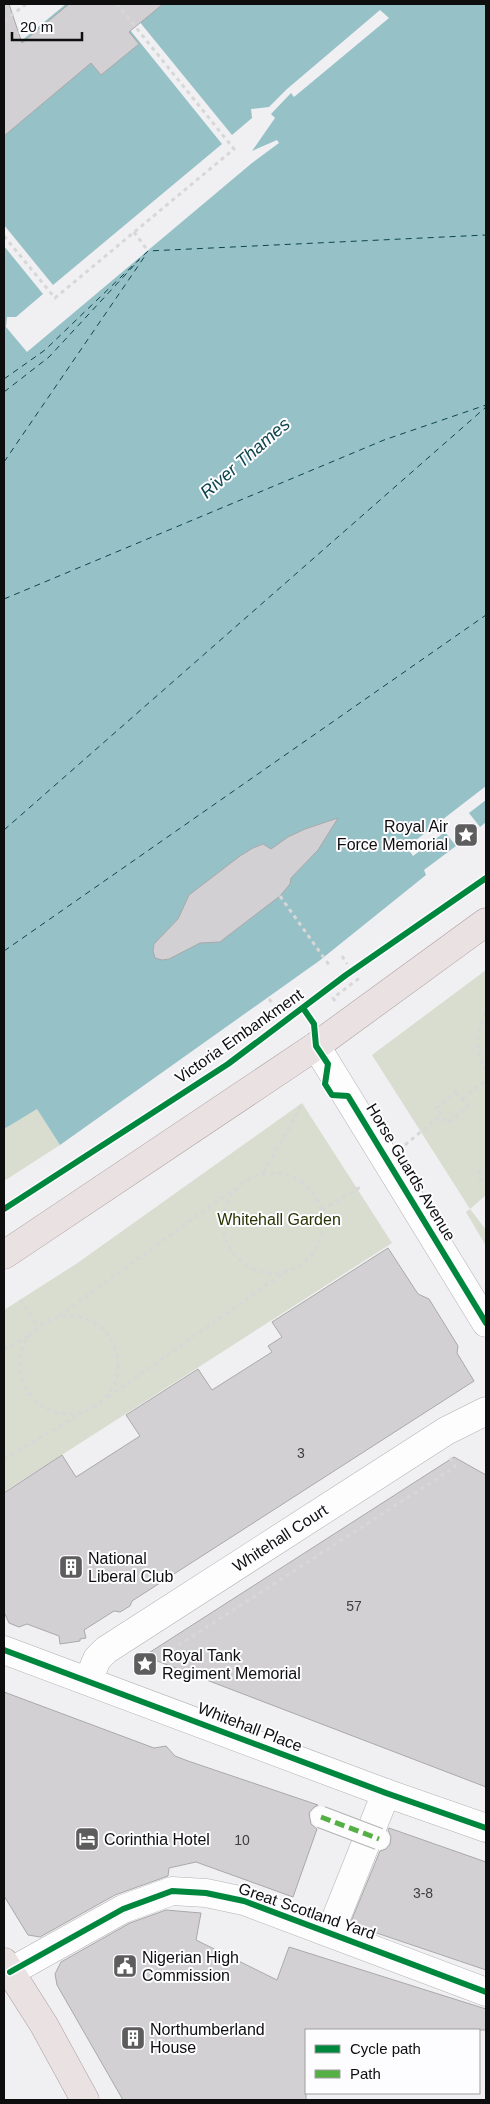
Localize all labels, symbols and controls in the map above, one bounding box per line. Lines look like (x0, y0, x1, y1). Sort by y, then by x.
scale bar (12, 10, 82, 42)
text: 20 m (20, 18, 53, 35)
water label: River Thames (196, 414, 294, 502)
place label: Royal Air Force Memorial (337, 818, 449, 853)
place icon: Royal Air Force Memorial (453, 822, 479, 848)
street label: Victoria Embankment (172, 985, 306, 1086)
street label: Horse Guards Avenue (363, 1100, 459, 1244)
park label: Whitehall Garden (217, 1211, 341, 1228)
house number: 3 (297, 1445, 305, 1461)
street label: Whitehall Court (230, 1501, 331, 1575)
place label: National Liberal Club (88, 1550, 173, 1585)
building icon: National Liberal Club (58, 1554, 84, 1580)
house number: 57 (346, 1598, 362, 1614)
place label: Royal Tank Regiment Memorial (162, 1647, 301, 1682)
place icon: Royal Tank Regiment Memorial (132, 1651, 158, 1677)
street label: Whitehall Place (195, 1699, 305, 1755)
hotel icon: Corinthia Hotel (74, 1826, 100, 1852)
place label: Corinthia Hotel (104, 1831, 210, 1848)
house number: 10 (234, 1832, 250, 1848)
street label: Great Scotland Yard (236, 1880, 378, 1942)
house number: 3-8 (413, 1885, 433, 1901)
place label: Nigerian High Commission (142, 1949, 239, 1984)
public building icon: Nigerian High Commission (112, 1953, 138, 1979)
place label: Northumberland House (150, 2021, 265, 2056)
building icon: Northumberland House (120, 2025, 146, 2051)
legend (305, 2029, 480, 2094)
text: Cycle path (350, 2040, 421, 2057)
text: Path (350, 2065, 381, 2082)

